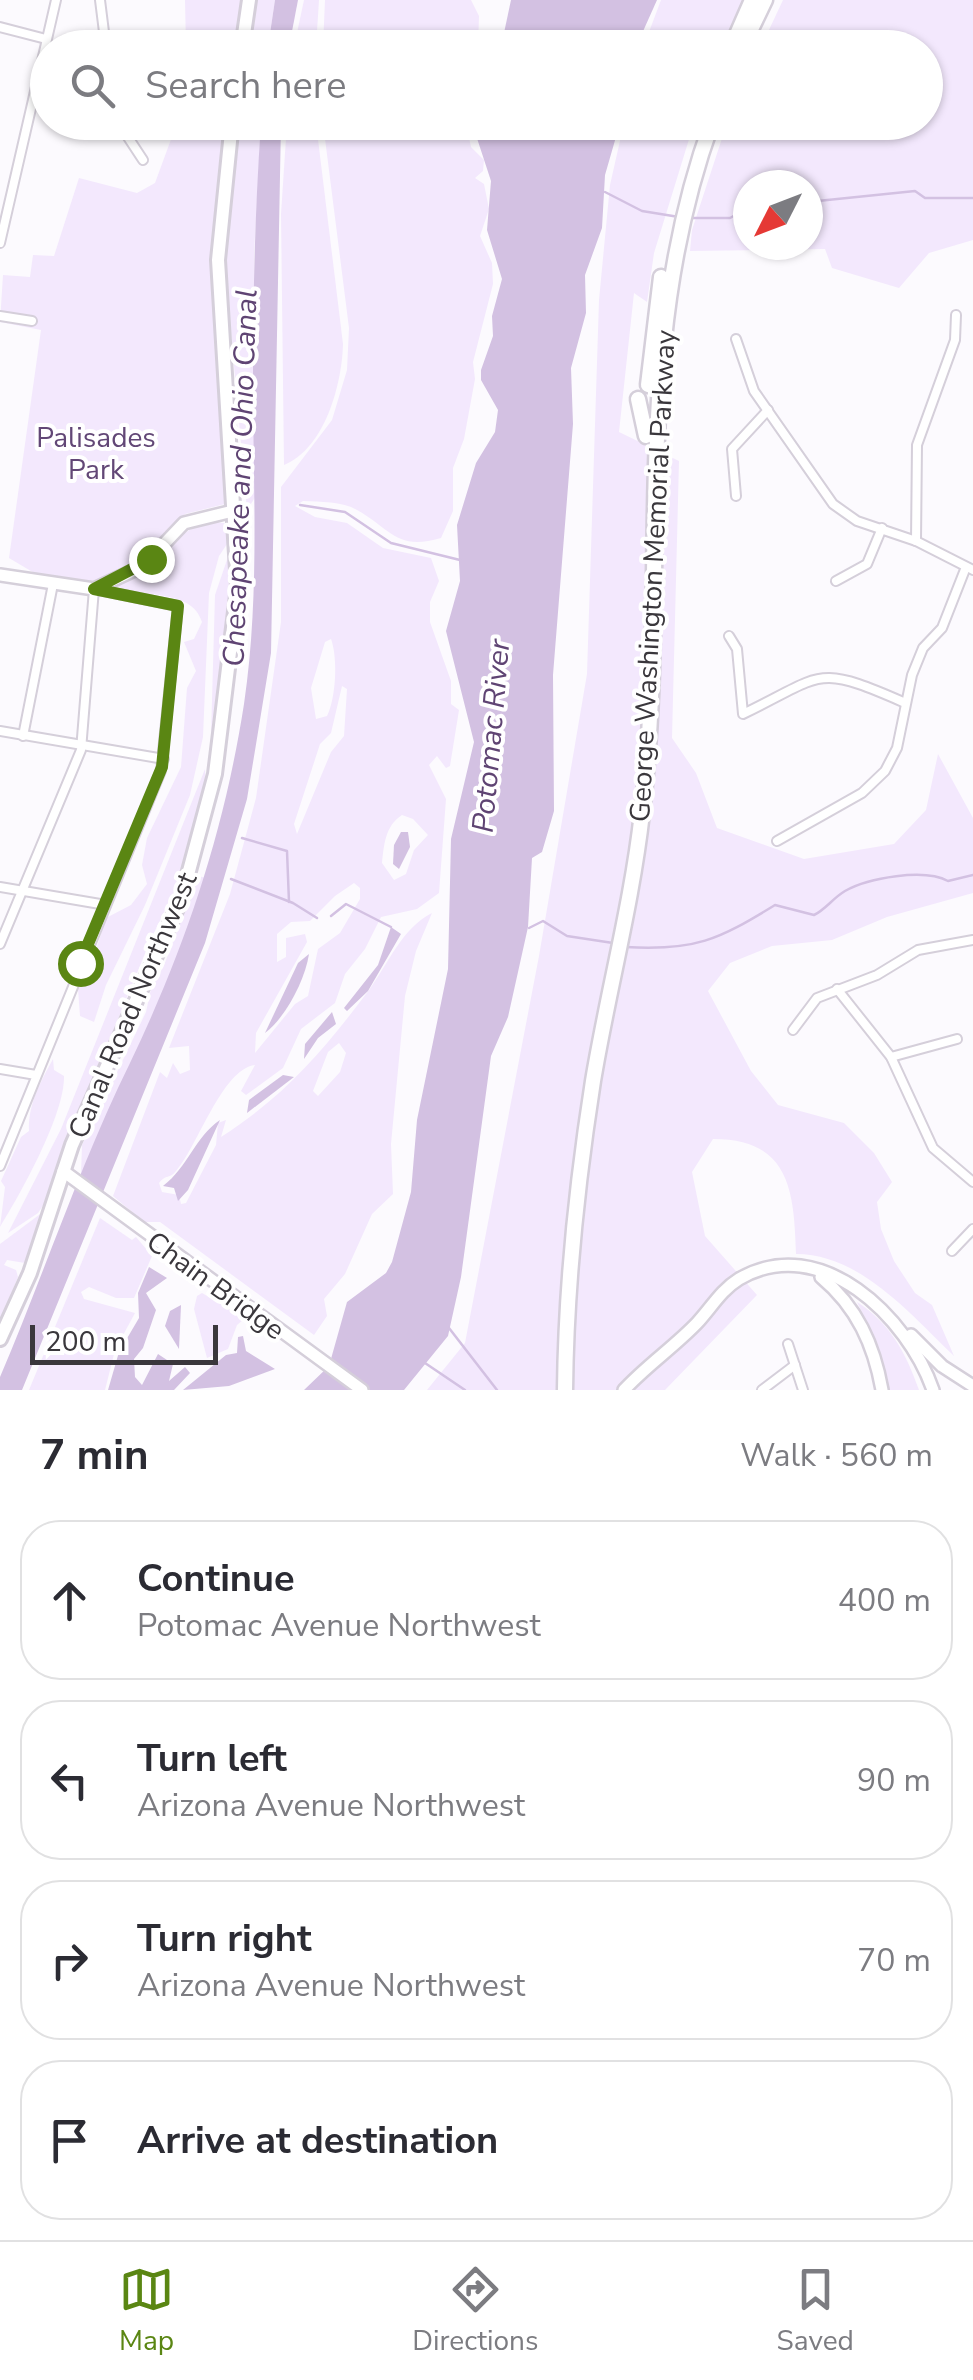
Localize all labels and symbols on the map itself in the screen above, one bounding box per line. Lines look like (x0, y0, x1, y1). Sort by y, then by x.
north arrow (733, 170, 823, 260)
water label: Chesapeake and Ohio Canal (213, 288, 268, 668)
street label: George Washington Memorial Parkway (621, 328, 685, 823)
park label: Palisades Park (36, 419, 156, 489)
route end (129, 537, 175, 583)
water label: Potomac River (463, 636, 520, 834)
street label: Canal Road Northwest (60, 866, 206, 1144)
route start (58, 941, 104, 987)
street label: Chain Bridge (139, 1223, 292, 1349)
scale bar (30, 1320, 218, 1364)

